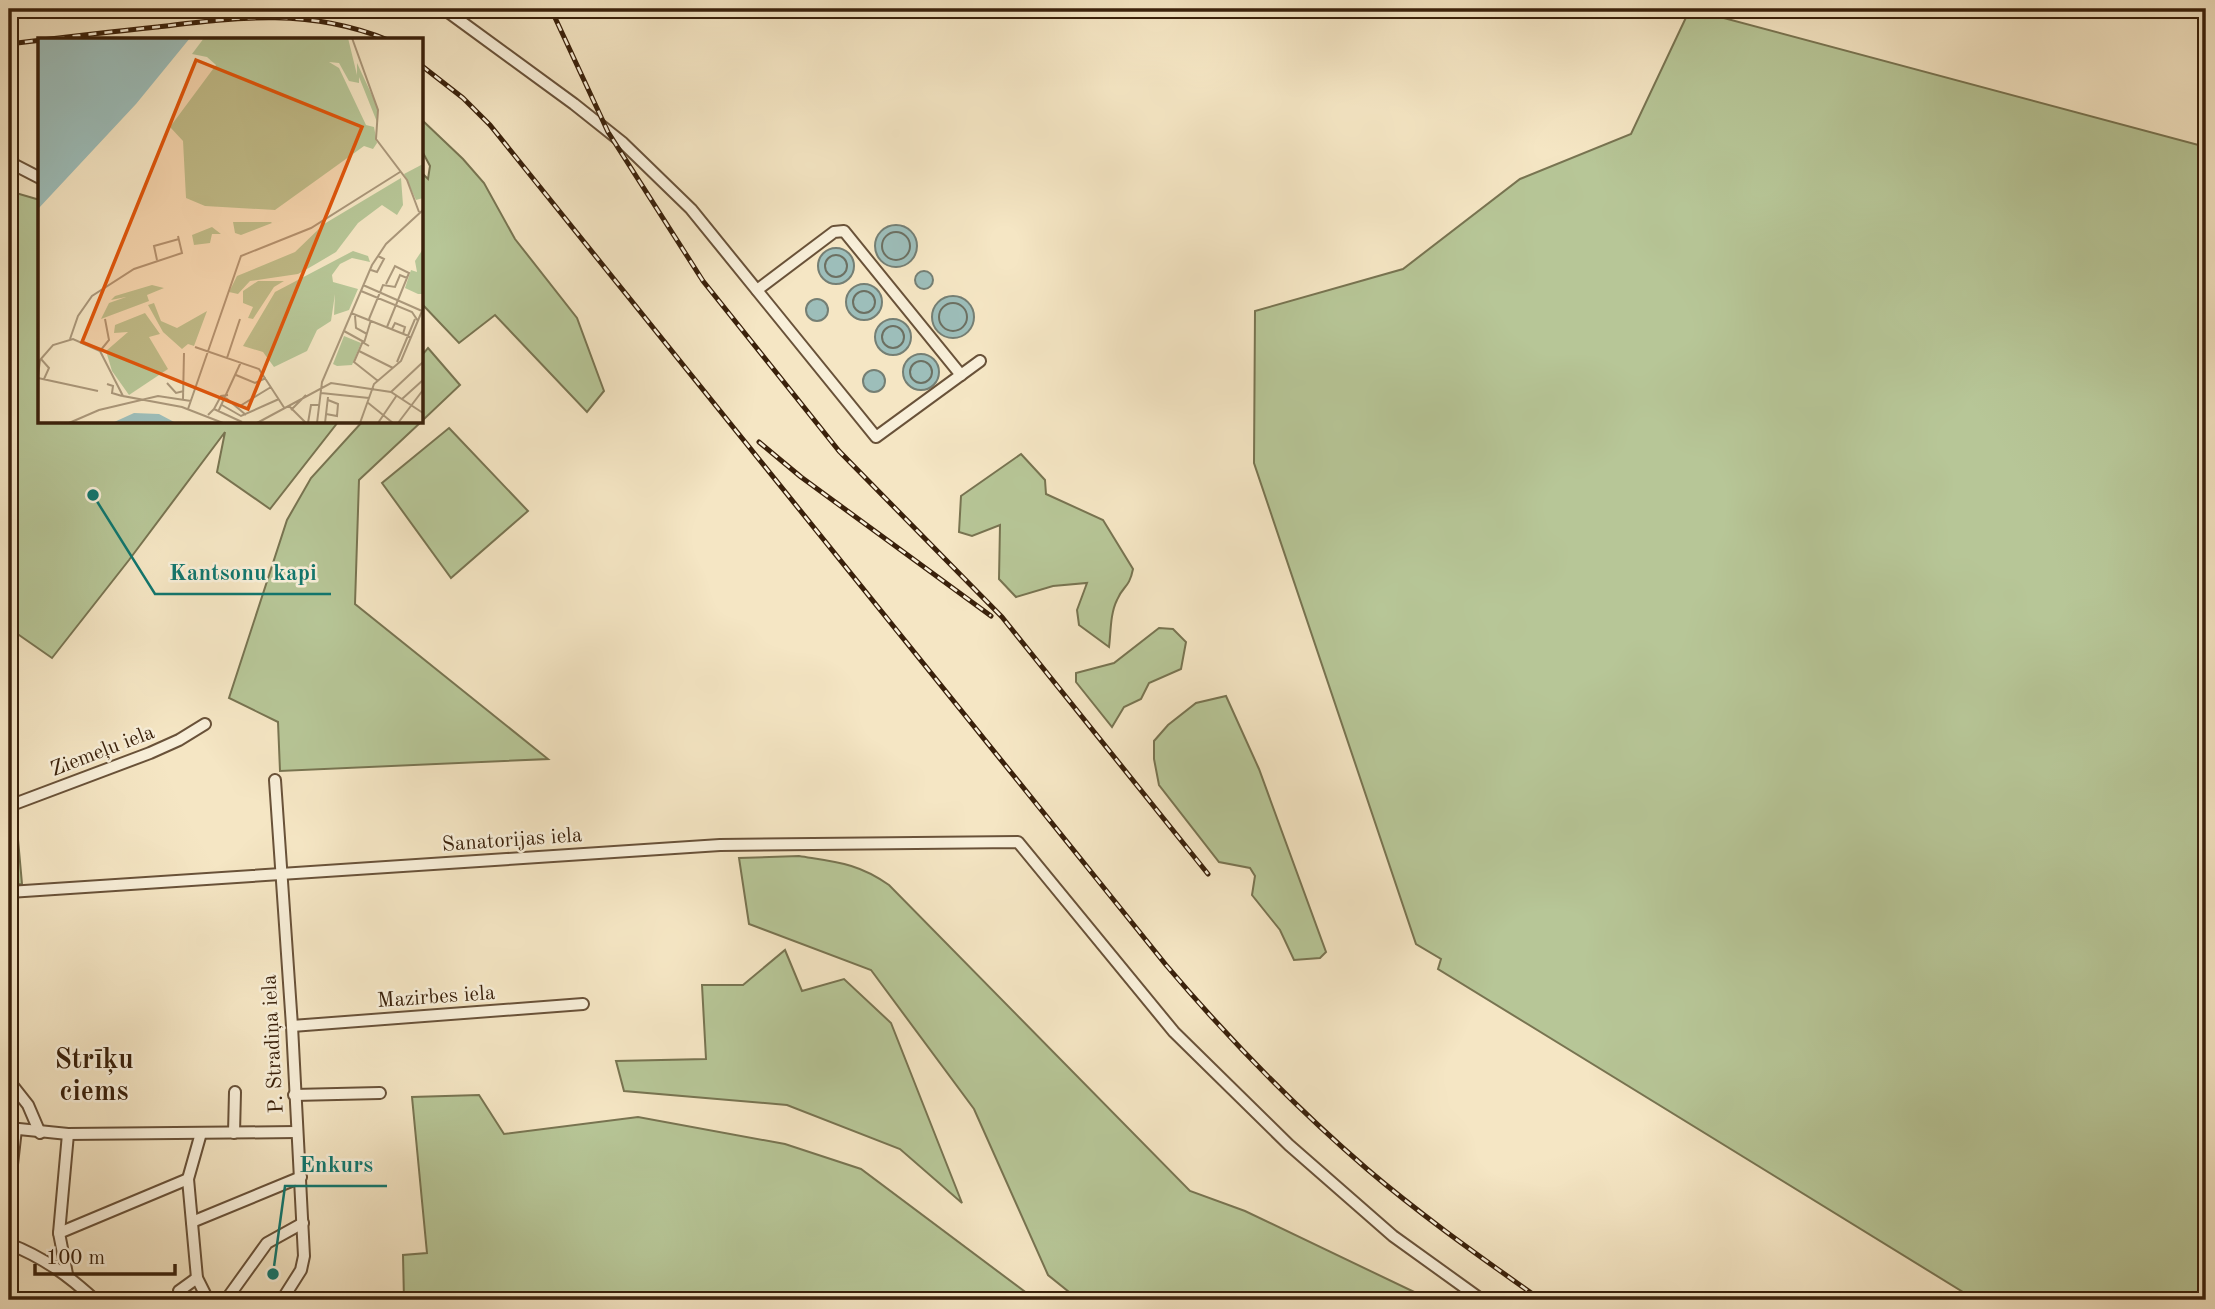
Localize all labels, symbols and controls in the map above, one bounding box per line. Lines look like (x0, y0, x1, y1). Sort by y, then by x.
inset map (38, 38, 424, 424)
callout: Kantsonu kapi (155, 550, 331, 594)
text: Kantsonu kapi (169, 562, 317, 585)
street label: Ziemeļu iela (48, 722, 158, 782)
street label: Sanatorijas iela (441, 825, 583, 856)
street label: P. Stradiņa iela (259, 974, 289, 1114)
street label: Mazirbes iela (376, 983, 496, 1012)
district label: Strīķu ciems (54, 1047, 134, 1107)
callout: Enkurs (285, 1142, 387, 1186)
text: Enkurs (299, 1154, 373, 1177)
scale bar (35, 1232, 175, 1276)
text: 100 m (46, 1248, 105, 1269)

